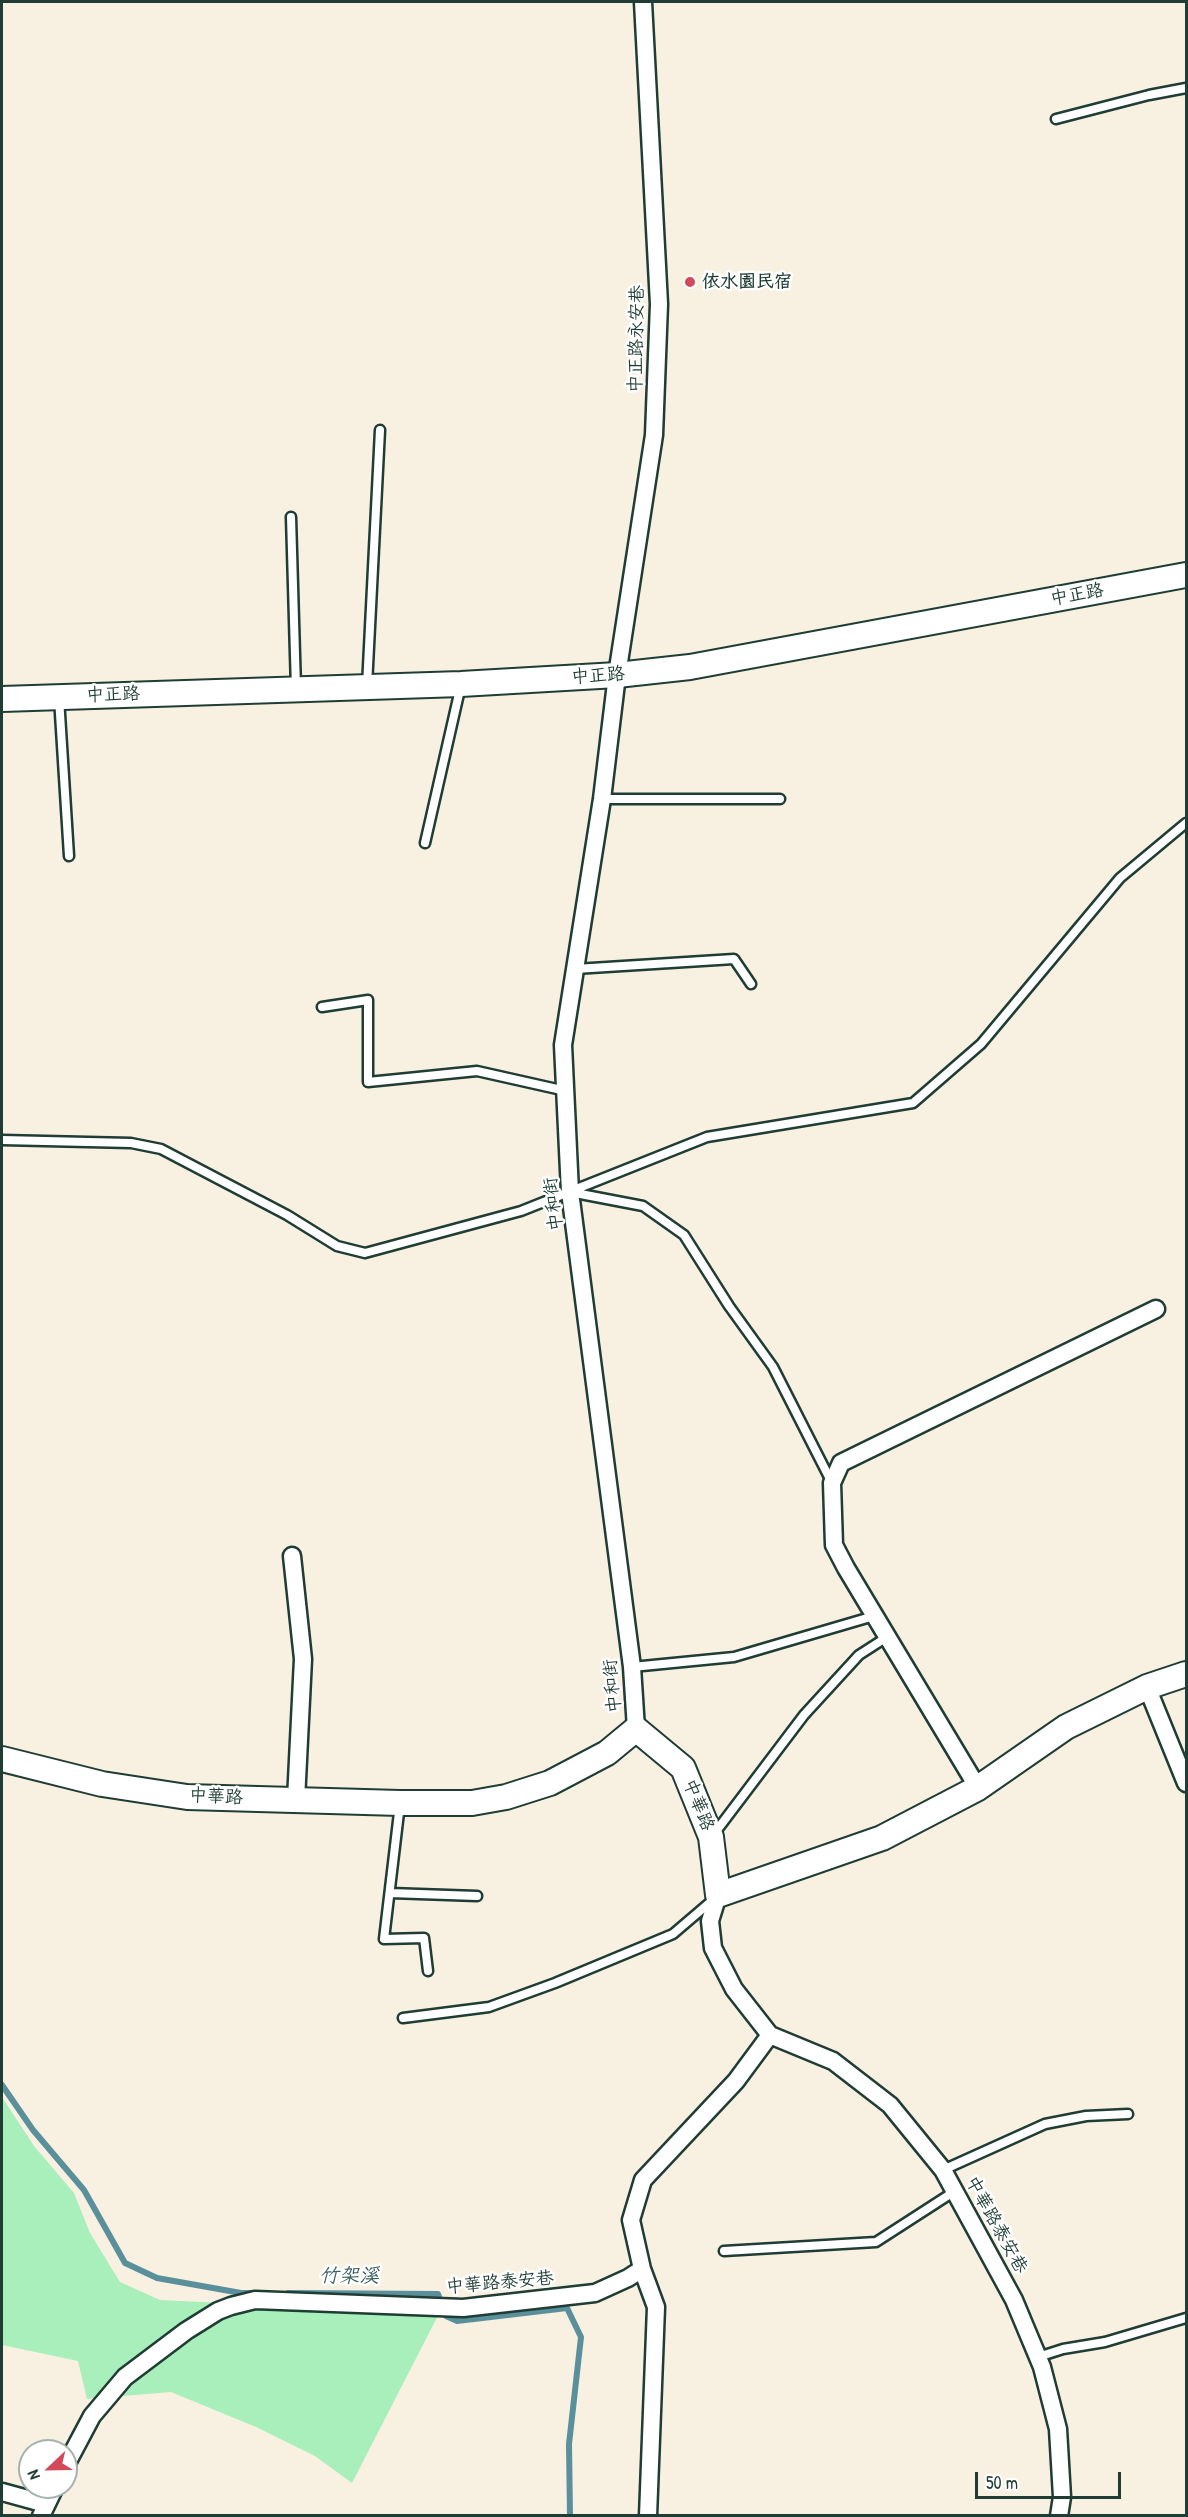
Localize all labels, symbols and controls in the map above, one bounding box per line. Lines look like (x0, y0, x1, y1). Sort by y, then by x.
place label: 依水園民宿 (702, 271, 792, 293)
marker: 依水園民宿 (683, 275, 697, 289)
street label: 中正路永安巷 (625, 285, 649, 393)
street label: 中正路 (1049, 580, 1105, 610)
street label: 中正路 (570, 663, 626, 689)
street label: 中正路 (86, 683, 140, 707)
street label: 中和街 (540, 1176, 568, 1232)
street label: 中和街 (600, 1658, 626, 1714)
street label: 中華路 (678, 1776, 718, 1834)
street label: 中華路 (188, 1785, 244, 1809)
street label: 中華路泰安巷 (960, 2173, 1032, 2277)
water label: 竹架溪 (319, 2265, 379, 2289)
street label: 中華路泰安巷 (445, 2268, 555, 2298)
north arrow (18, 2439, 78, 2499)
scale bar (978, 2460, 1124, 2498)
text: N (21, 2467, 45, 2483)
text: 50 m (986, 2470, 1018, 2495)

